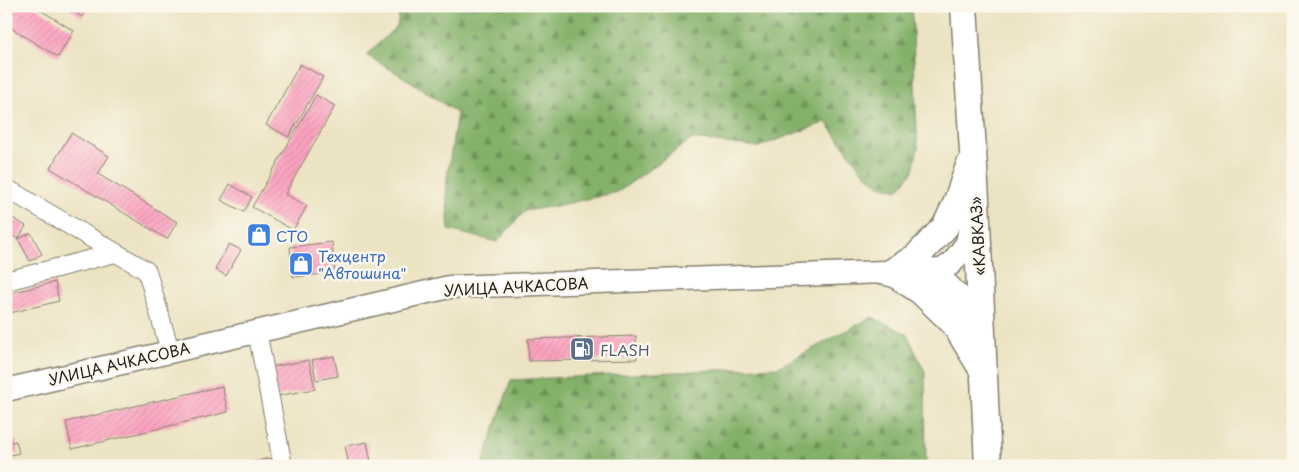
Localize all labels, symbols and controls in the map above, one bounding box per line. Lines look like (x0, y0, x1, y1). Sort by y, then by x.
street label: «КАВКАЗ» (963, 195, 991, 276)
shop icon: СТО (246, 222, 272, 248)
place label: СТО (276, 224, 308, 247)
place label: Техцентр "Автошина" (318, 244, 407, 284)
shop icon: Техцентр "Автошина" (288, 251, 314, 277)
street label: УЛИЦА АЧКАСОВА (443, 271, 589, 301)
street label: УЛИЦА АЧКАСОВА (46, 336, 192, 390)
fuel station icon: FLASH (569, 336, 595, 362)
place label: FLASH (600, 338, 650, 361)

